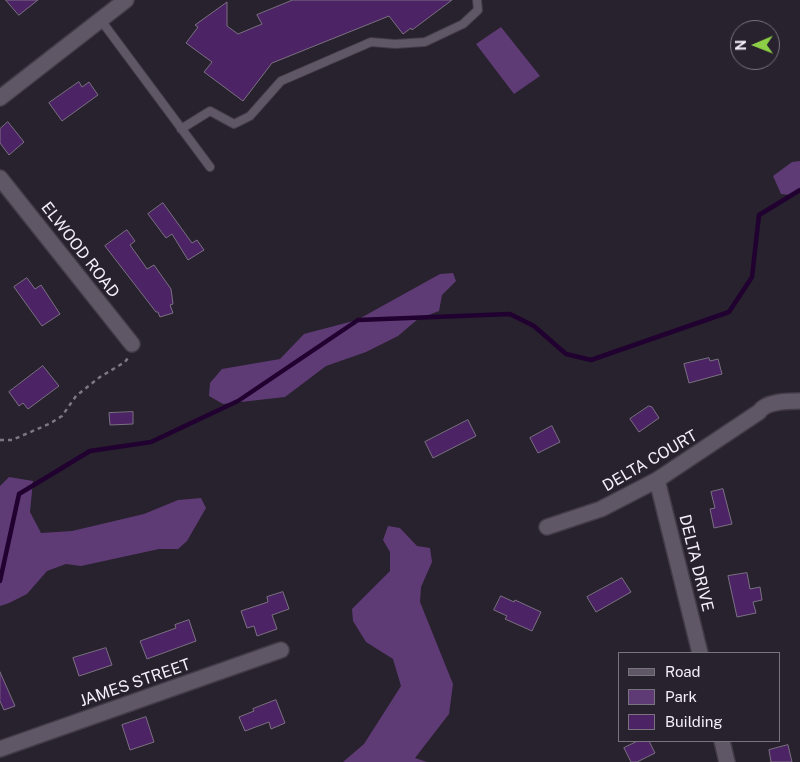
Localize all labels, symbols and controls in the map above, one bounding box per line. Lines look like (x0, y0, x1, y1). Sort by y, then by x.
north arrow (730, 20, 780, 70)
text: N (733, 40, 749, 51)
street label: ELWOOD ROAD (37, 198, 123, 302)
street label: DELTA COURT (599, 426, 701, 496)
street label: DELTA DRIVE (675, 512, 717, 614)
legend (618, 652, 780, 742)
street label: JAMES STREET (77, 655, 193, 711)
text: Road (665, 663, 701, 680)
text: Park (665, 688, 697, 705)
text: Building (665, 713, 723, 730)

